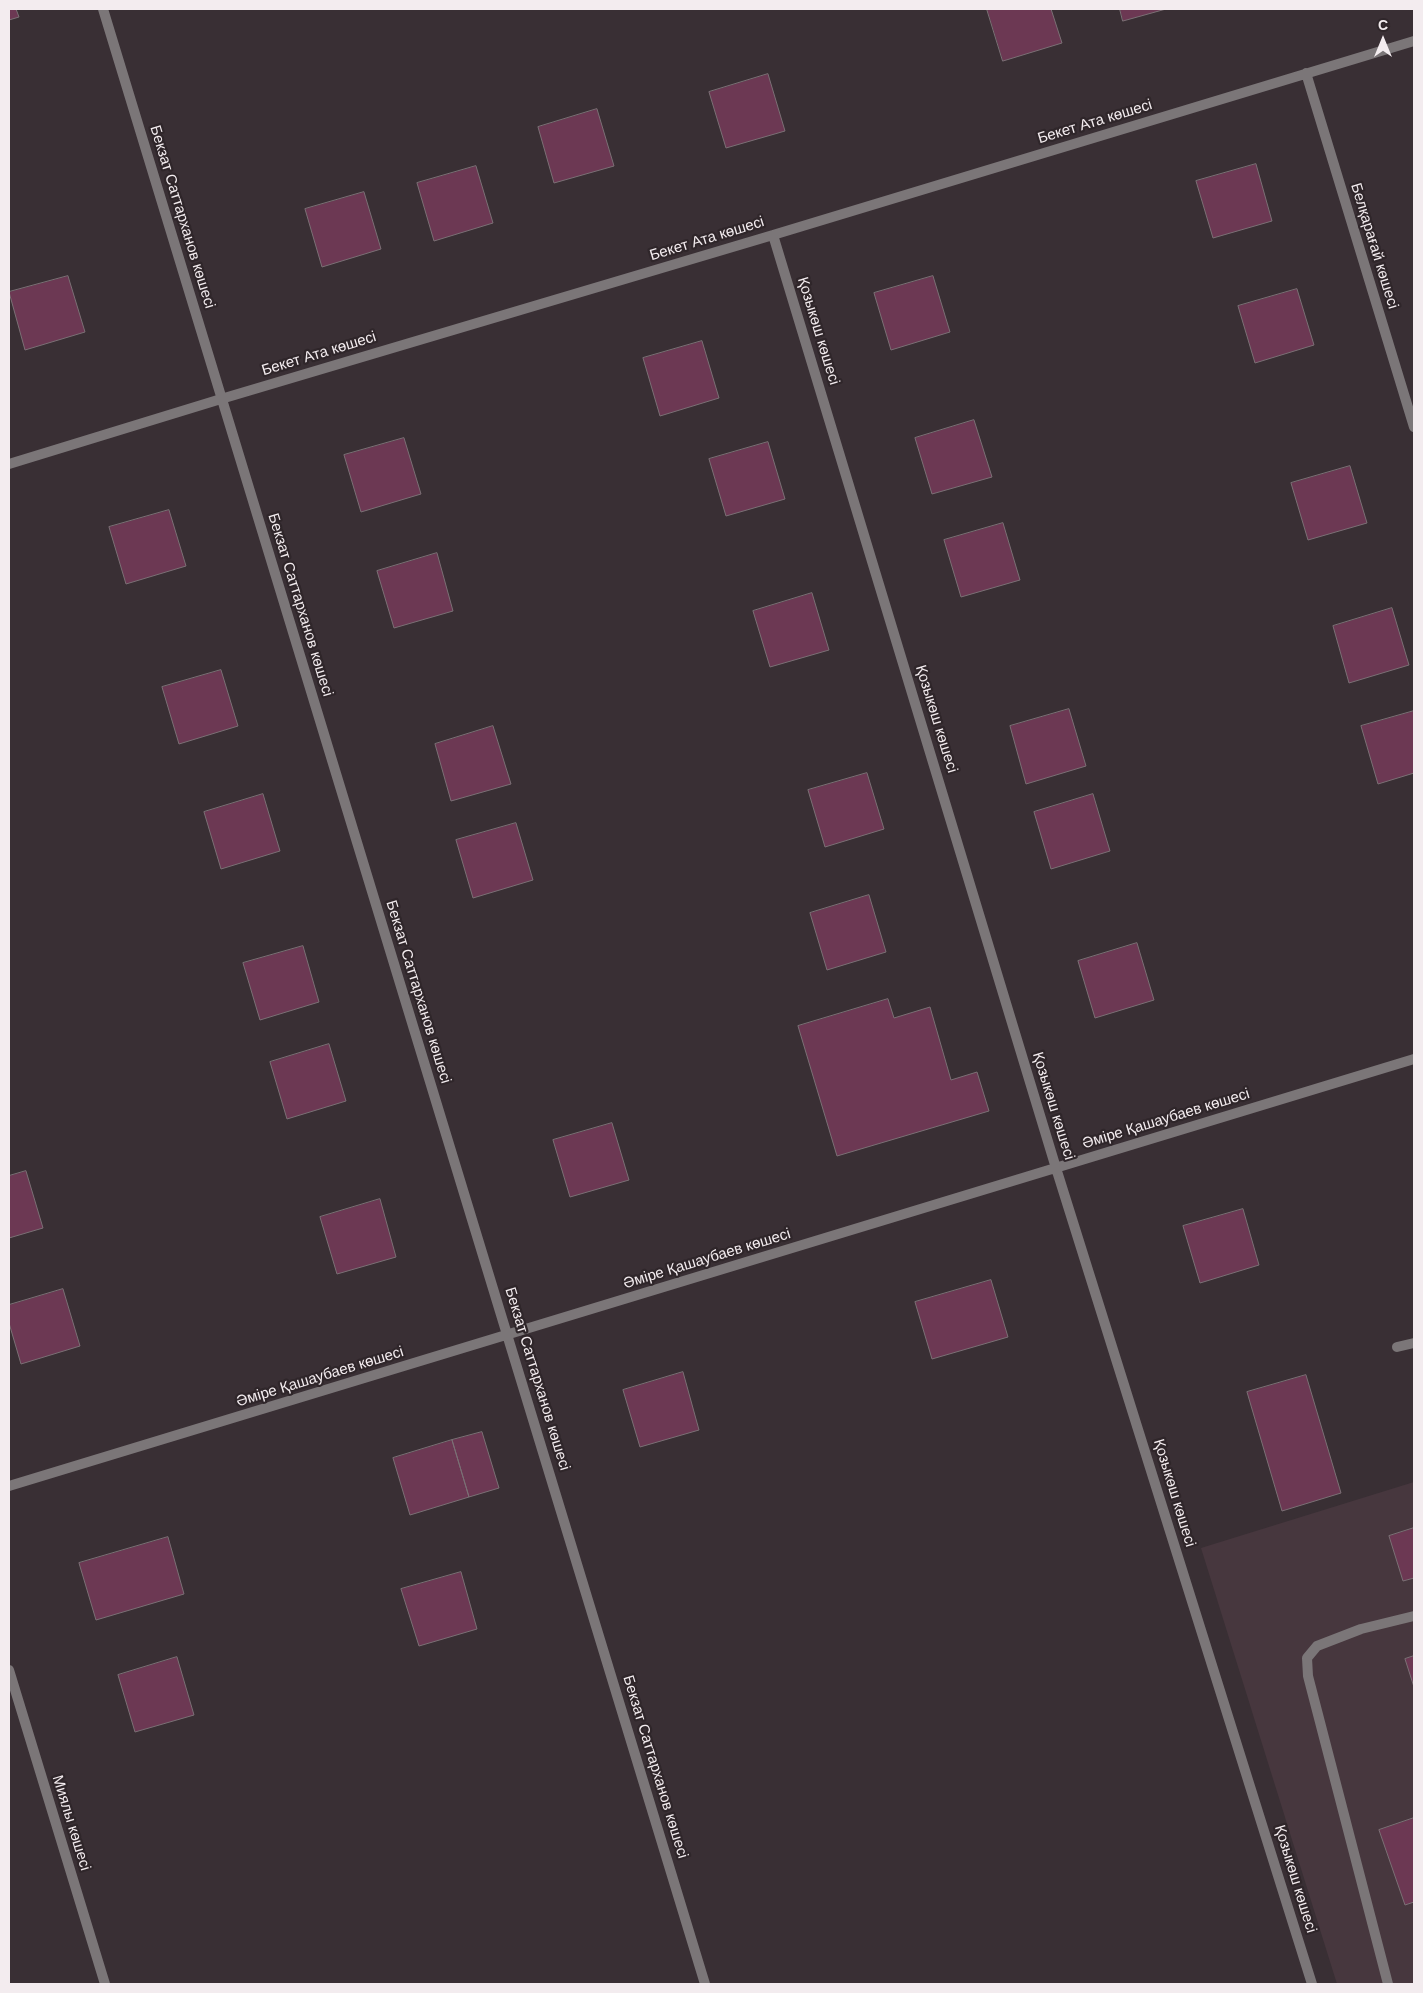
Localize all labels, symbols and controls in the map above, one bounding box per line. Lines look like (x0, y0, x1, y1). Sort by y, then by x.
north arrow (1358, 15, 1408, 65)
text: С (1378, 17, 1388, 33)
street label: Бекет Ата көшесі (1036, 96, 1154, 148)
street label: Бекзат Саттарханов көшесі (146, 123, 218, 311)
street label: Белқарағай көшесі (1346, 181, 1402, 311)
street label: Бекет Ата көшесі (648, 213, 766, 265)
street label: Қозыкөш көшесі (793, 275, 843, 387)
street label: Бекет Ата көшесі (260, 328, 378, 380)
street label: Бекзат Саттарханов көшесі (264, 511, 336, 699)
street label: Қозыкөш көшесі (911, 663, 961, 775)
street label: Бекзат Саттарханов көшесі (382, 898, 454, 1086)
street label: Қозыкөш көшесі (1028, 1050, 1078, 1162)
street label: Әміре Қашаубаев көшесі (1080, 1085, 1252, 1153)
street label: Әміре Қашаубаев көшесі (621, 1225, 793, 1293)
street label: Бекзат Саттарханов көшесі (501, 1285, 573, 1473)
street label: Әміре Қашаубаев көшесі (234, 1343, 406, 1411)
street label: Қозыкөш көшесі (1149, 1437, 1199, 1549)
street label: Бекзат Саттарханов көшесі (619, 1673, 691, 1861)
street label: Миялы көшесі (48, 1773, 94, 1873)
street label: Қозыкөш көшесі (1270, 1823, 1320, 1935)

